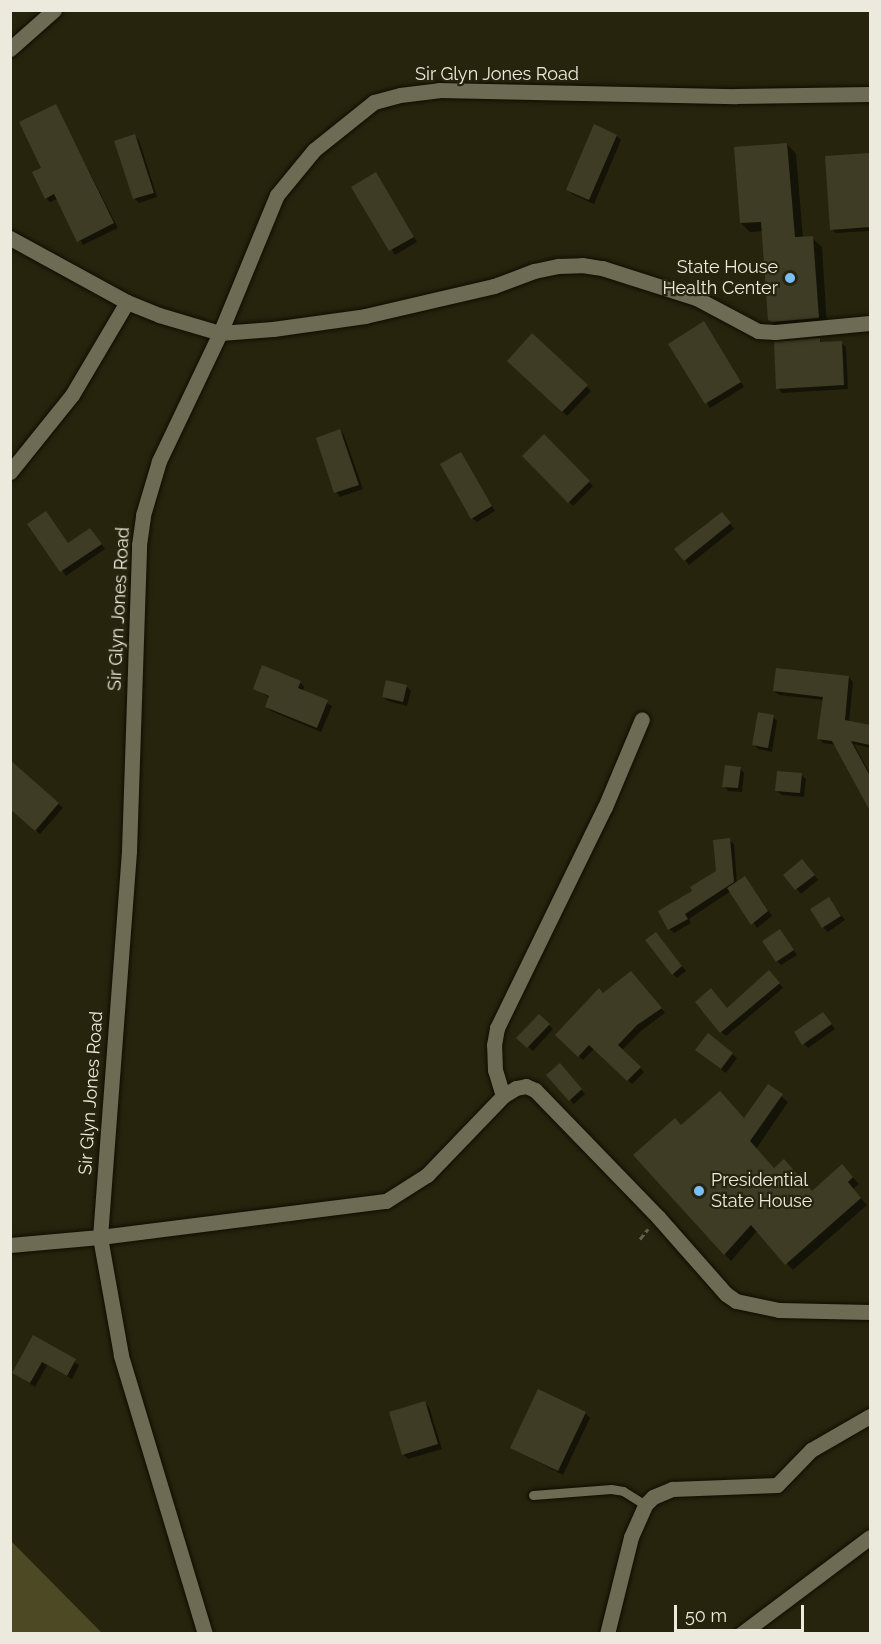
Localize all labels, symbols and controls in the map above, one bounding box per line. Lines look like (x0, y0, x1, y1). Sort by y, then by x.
street label: Sir Glyn Jones Road (415, 63, 579, 85)
place label: State House Health Center (662, 257, 778, 300)
marker: State House Health Center (783, 271, 797, 285)
street label: Sir Glyn Jones Road (104, 526, 134, 692)
street label: Sir Glyn Jones Road (74, 1010, 108, 1176)
place label: Presidential State House (711, 1170, 812, 1212)
marker: Presidential State House (692, 1184, 706, 1198)
scale bar (677, 1593, 808, 1631)
text: 50 m (685, 1605, 727, 1626)

